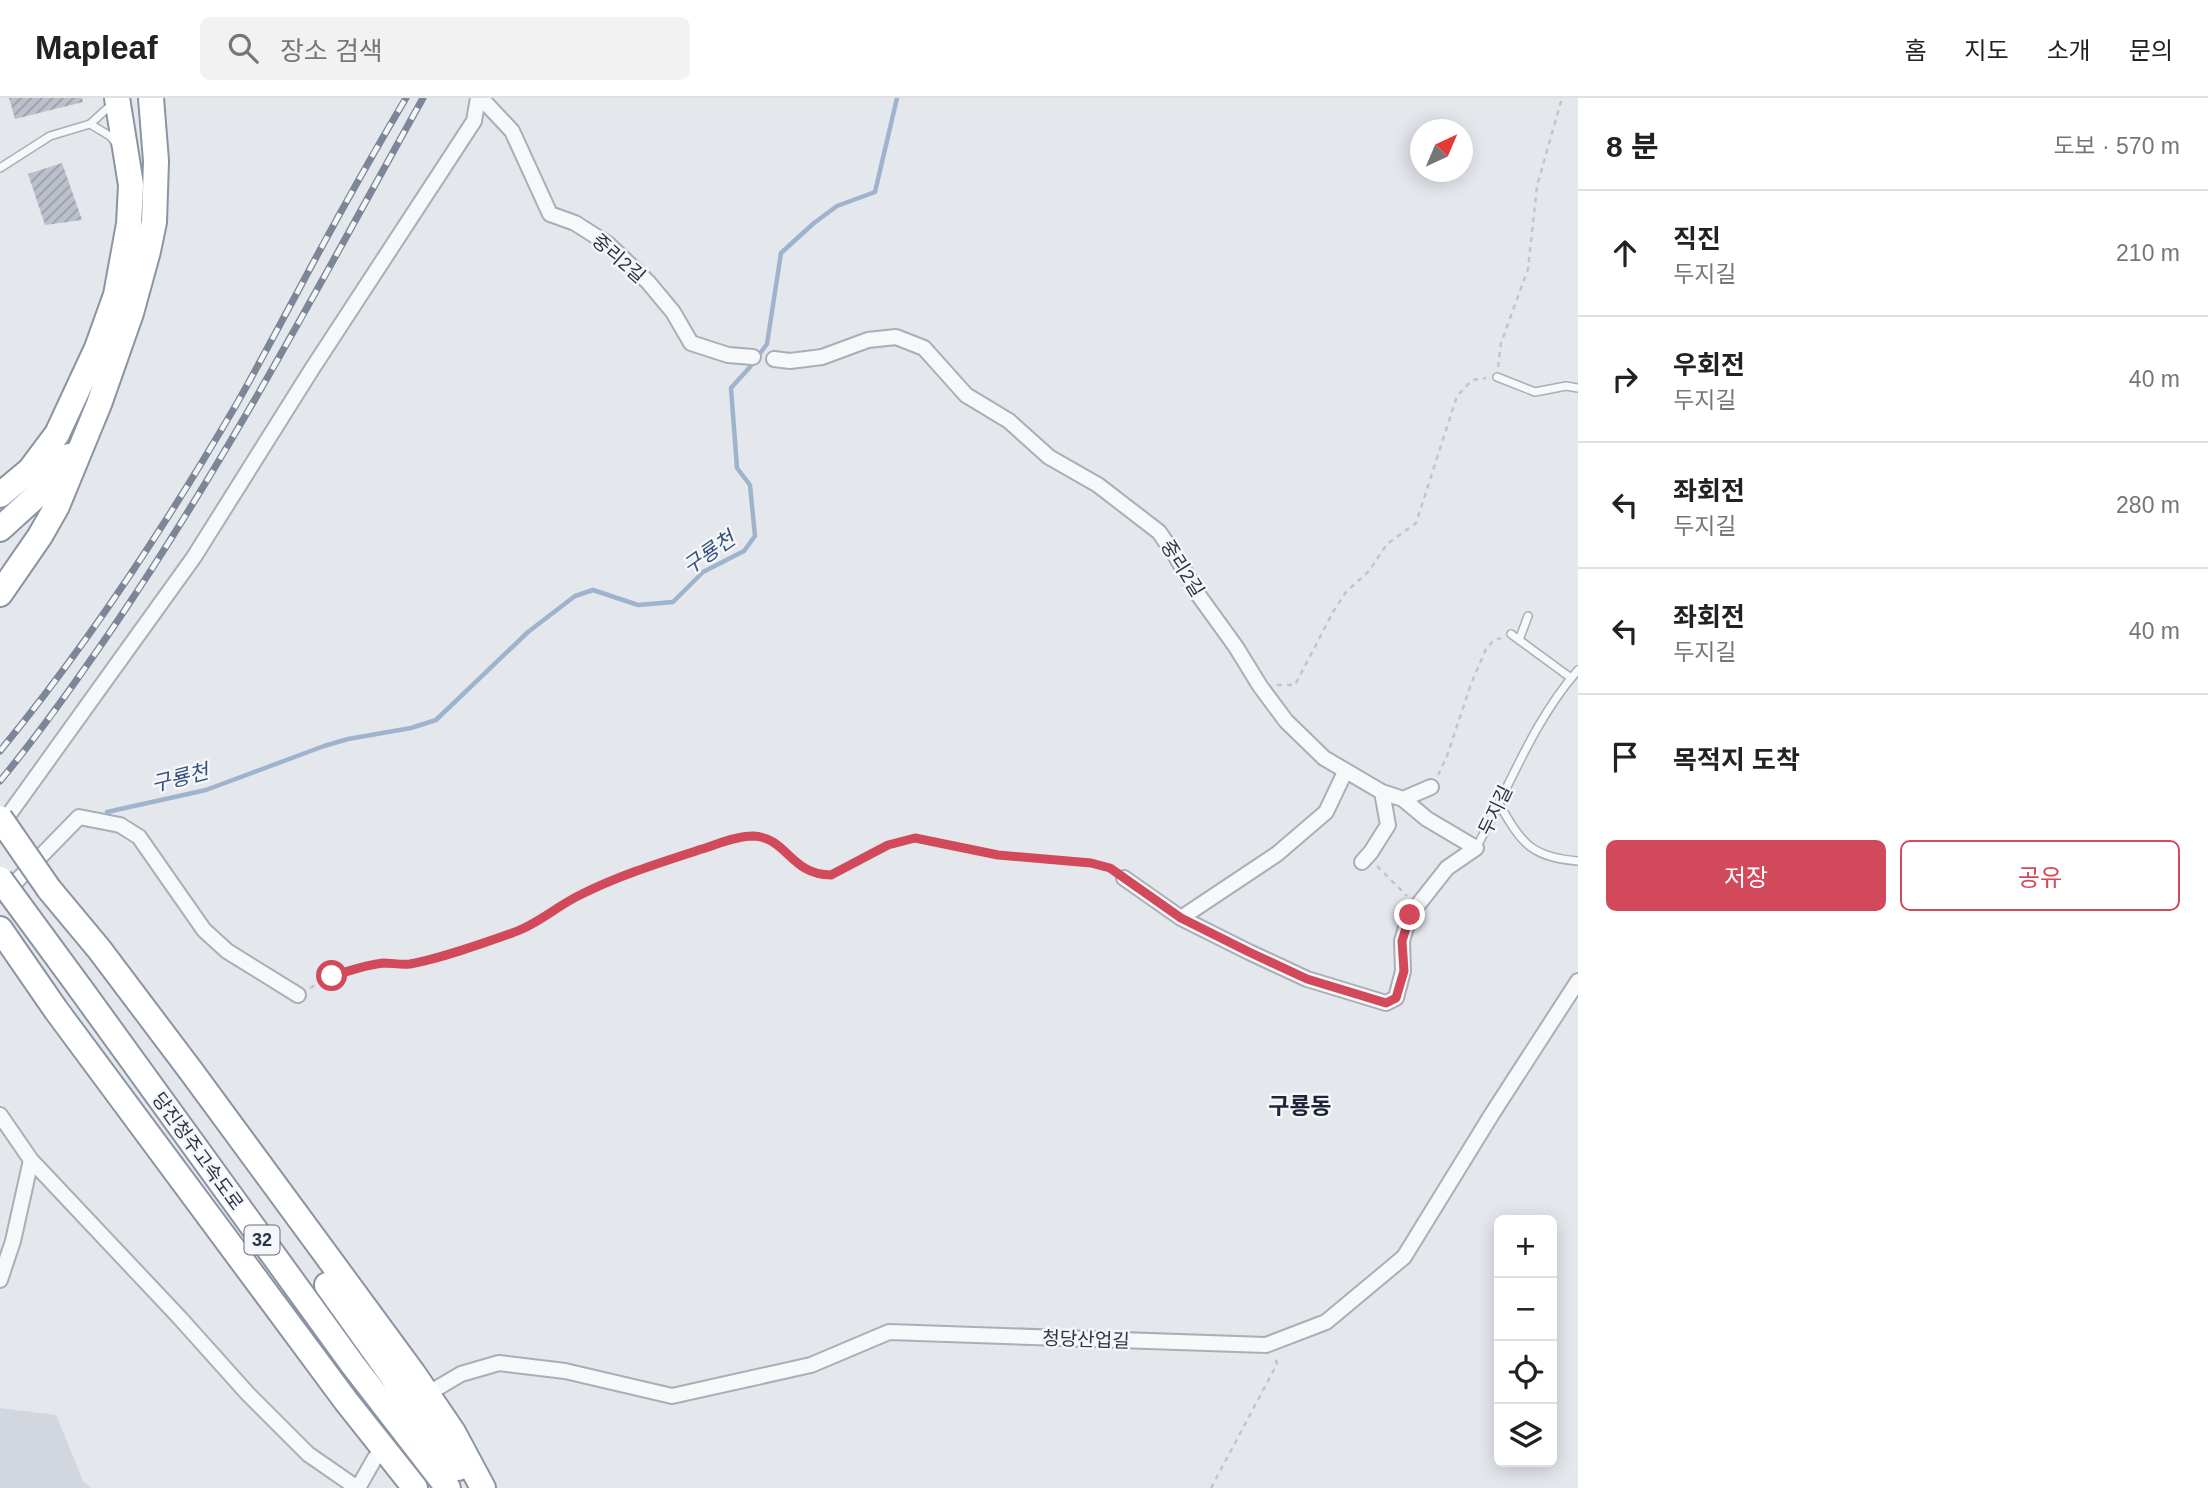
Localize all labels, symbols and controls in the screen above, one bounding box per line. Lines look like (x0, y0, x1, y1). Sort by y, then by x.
search box (200, 17, 690, 80)
text: Mapleaf (35, 29, 158, 66)
icon: search (224, 29, 262, 67)
text: 장소 검색 (280, 36, 383, 66)
text: 홈 (1904, 37, 1926, 64)
text: 지도 (1964, 37, 2009, 64)
text: 소개 (2047, 37, 2091, 64)
text: 문의 (2129, 37, 2173, 64)
north arrow (1410, 119, 1473, 182)
text: 8 분 (1606, 130, 1659, 163)
text: 도보 · 570 m (2053, 133, 2180, 159)
text: 직진 (1673, 224, 1721, 254)
street label: 중리2길 (588, 230, 649, 287)
icon: ahead (1606, 234, 1644, 272)
text: 210 m (2116, 240, 2180, 266)
text: 두지길 (1673, 261, 1736, 287)
text: 우회전 (1673, 350, 1745, 380)
icon: right (1606, 360, 1644, 398)
text: 40 m (2129, 366, 2180, 392)
text: 두지길 (1673, 387, 1736, 413)
text: 좌회전 (1673, 476, 1745, 506)
icon: left (1606, 486, 1644, 524)
text: 280 m (2116, 492, 2180, 518)
text: 두지길 (1673, 513, 1736, 539)
water label: 구룡천 (678, 525, 741, 579)
street label: 중리2길 (1157, 536, 1208, 601)
text: 좌회전 (1673, 602, 1745, 632)
icon: left (1606, 612, 1644, 650)
text: 40 m (2129, 618, 2180, 644)
text: 두지길 (1673, 639, 1736, 665)
icon: arrive (1606, 738, 1644, 776)
text: 목적지 도착 (1673, 745, 1800, 775)
water label: 구룡천 (149, 759, 213, 796)
street label: 두지길 (1475, 782, 1516, 838)
button: 저장 (1606, 840, 1886, 911)
button: 공유 (1900, 840, 2180, 911)
route end (1394, 899, 1425, 930)
route start (316, 960, 347, 991)
street label: 당진청주고속도로 (148, 1089, 247, 1214)
district label: 구룡동 (1268, 1093, 1332, 1119)
map controls (1494, 1215, 1557, 1467)
button: + (1494, 1215, 1557, 1278)
road number: 32 (244, 1226, 280, 1254)
button: − (1494, 1278, 1557, 1341)
street label: 청당산업길 (1042, 1327, 1130, 1352)
button: locate (1494, 1341, 1557, 1404)
button: layers (1494, 1404, 1557, 1467)

